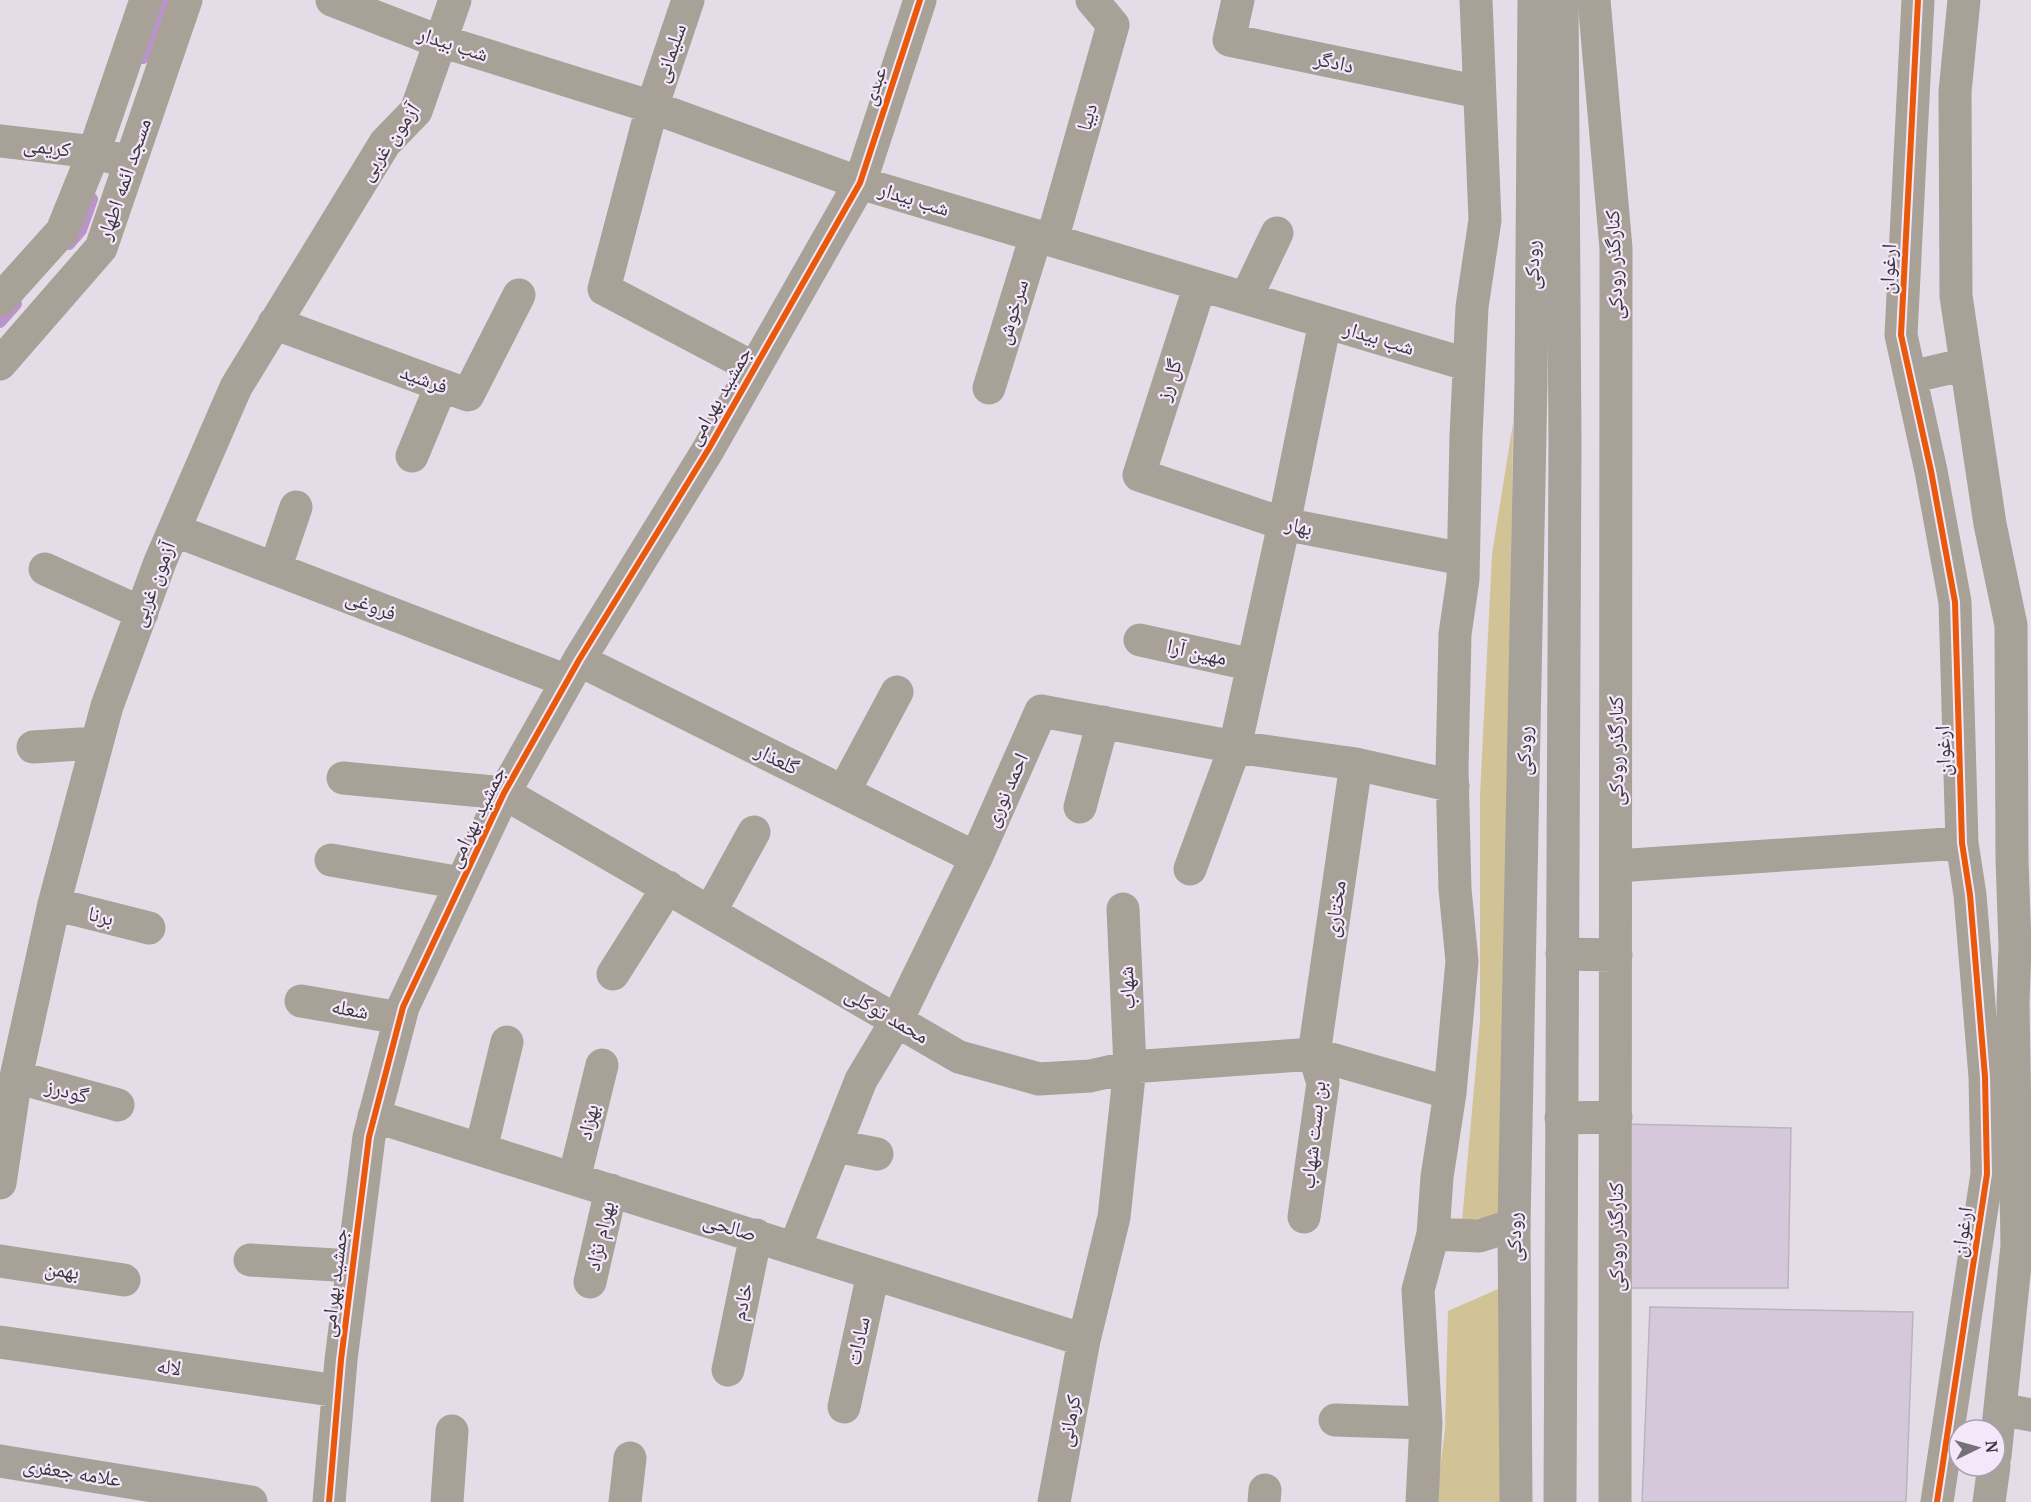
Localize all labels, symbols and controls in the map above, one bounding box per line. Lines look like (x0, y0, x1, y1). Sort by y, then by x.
street label: شب بیدار (414, 18, 492, 68)
street label: سلیمانی (646, 19, 692, 86)
street label: دادگر (1311, 43, 1356, 79)
street label: عبدی (854, 62, 893, 109)
street label: آزمون غربی (351, 96, 426, 186)
street label: دیبا (1069, 100, 1103, 134)
street label: مسجد ائمه اطهار (89, 114, 157, 244)
street label: کریمی (22, 129, 73, 163)
street label: شب بیدار (875, 174, 953, 222)
street label: کنارگذر رودکی (1597, 209, 1629, 320)
street label: رودکی (1517, 240, 1545, 290)
street label: ارغوان (1872, 243, 1902, 295)
street label: سرخوش (988, 276, 1034, 348)
street label: شب بیدار (1340, 313, 1418, 361)
street label: جمشید بهرامی (679, 341, 758, 450)
street label: گل رز (1148, 355, 1188, 405)
street label: فرشید (397, 357, 452, 400)
street label: بهار (1282, 508, 1316, 542)
street label: آزمون غربی (123, 536, 181, 630)
street label: فروغی (342, 582, 401, 626)
street label: مهین آرا (1165, 631, 1230, 671)
street label: کنارگذر رودکی (1601, 696, 1629, 806)
street label: ارغوان (1927, 725, 1957, 777)
street label: رودکی (1509, 726, 1537, 776)
street label: گلعذار (750, 735, 804, 781)
street label: احمد نوری (976, 748, 1034, 831)
street label: جمشید بهرامی (438, 761, 512, 872)
street label: مختاری (1316, 878, 1352, 939)
street label: برنا (86, 898, 117, 932)
street label: شهاب (1111, 966, 1141, 1010)
street label: محمد توکلی (840, 979, 935, 1049)
street label: شعله (329, 991, 371, 1025)
street label: گودرز (42, 1071, 92, 1109)
street label: بن بست شهاب (1292, 1079, 1332, 1190)
street label: بهزاد (569, 1101, 605, 1142)
street label: کنارگذر رودکی (1601, 1182, 1629, 1292)
street label: بهرام نژاد (577, 1198, 622, 1274)
street label: صالحی (700, 1205, 761, 1247)
street label: ارغوان (1943, 1205, 1979, 1259)
street label: رودکی (1499, 1212, 1527, 1262)
street label: جمشید بهرامی (312, 1227, 354, 1339)
street label: بهمن (43, 1253, 81, 1285)
street label: خادم (723, 1280, 760, 1323)
street label: سادات (838, 1314, 876, 1368)
street label: لاله (155, 1350, 183, 1382)
street label: کرمانی (1049, 1392, 1087, 1449)
north arrow (1947, 1418, 2007, 1478)
text: N (1980, 1440, 2003, 1454)
street label: علامه جعفری (21, 1449, 124, 1493)

